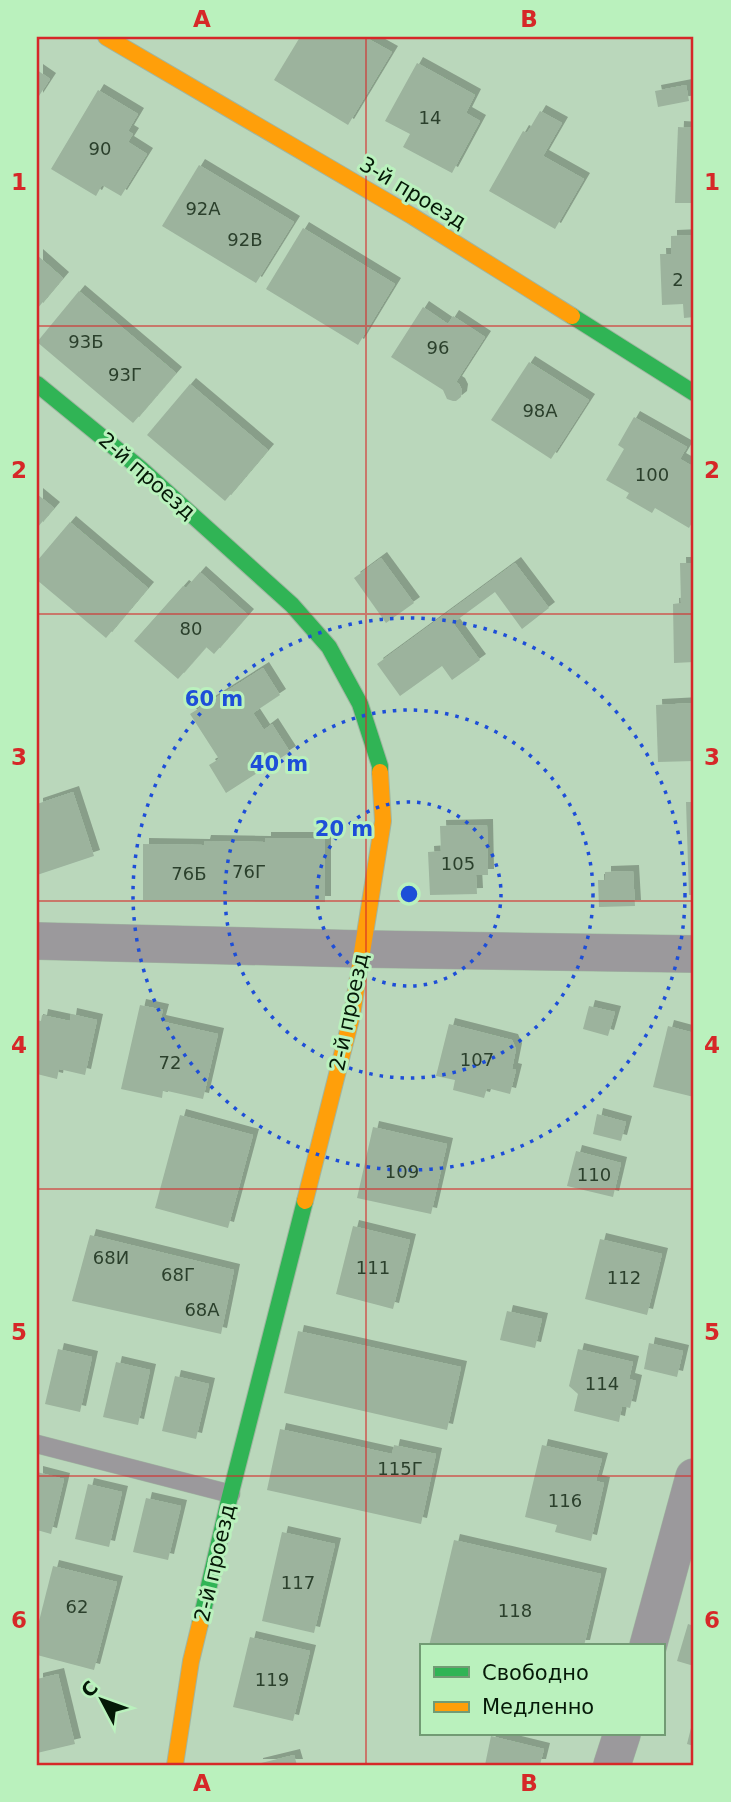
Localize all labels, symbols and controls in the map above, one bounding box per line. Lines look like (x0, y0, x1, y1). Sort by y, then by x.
text: A (193, 6, 211, 32)
text: B (520, 6, 538, 32)
house number: 14 (419, 107, 441, 128)
house number: 90 (89, 138, 111, 159)
street label: 3-й проезд (355, 152, 471, 234)
text: 1 (11, 169, 27, 195)
text: 1 (704, 169, 720, 195)
house number: 92А (185, 198, 221, 219)
house number: 92В (227, 229, 263, 250)
house number: 2 (672, 269, 684, 290)
house number: 93Б (68, 331, 104, 352)
house number: 96 (427, 337, 449, 358)
house number: 93Г (108, 364, 142, 385)
house number: 98А (522, 400, 558, 421)
street label: 2-й проезд (94, 428, 200, 524)
text: 2 (11, 457, 27, 483)
text: 2 (704, 457, 720, 483)
house number: 100 (635, 464, 669, 485)
house number: 80 (180, 618, 202, 639)
text: 60 m (185, 687, 243, 711)
text: 3 (11, 744, 27, 770)
text: 3 (704, 744, 720, 770)
text: 40 m (250, 752, 308, 776)
text: 20 m (315, 817, 373, 841)
house number: 105 (441, 853, 475, 874)
house number: 76Г (232, 861, 266, 882)
house number: 76Б (171, 863, 207, 884)
centre of rings (397, 882, 421, 906)
street label: 2-й проезд (325, 951, 373, 1073)
text: 4 (11, 1032, 27, 1058)
text: 4 (704, 1032, 720, 1058)
house number: 107 (460, 1049, 494, 1070)
house number: 72 (159, 1052, 181, 1073)
house number: 109 (385, 1161, 419, 1182)
house number: 110 (577, 1164, 611, 1185)
house number: 68И (93, 1247, 129, 1268)
house number: 111 (356, 1257, 390, 1278)
house number: 68Г (161, 1264, 195, 1285)
house number: 112 (607, 1267, 641, 1288)
house number: 68А (184, 1299, 220, 1320)
text: 5 (11, 1319, 27, 1345)
text: 5 (704, 1319, 720, 1345)
house number: 114 (585, 1373, 619, 1394)
house number: 115Г (377, 1458, 423, 1479)
house number: 116 (548, 1490, 582, 1511)
street label: 2-й проезд (190, 1502, 240, 1624)
house number: 117 (281, 1572, 315, 1593)
house number: 62 (66, 1596, 88, 1617)
house number: 118 (498, 1600, 532, 1621)
text: 6 (11, 1607, 27, 1633)
text: 6 (704, 1607, 720, 1633)
legend (420, 1644, 664, 1736)
text: Свободно (482, 1661, 589, 1685)
north arrow (66, 1666, 136, 1736)
house number: 119 (255, 1669, 289, 1690)
text: С (76, 1676, 102, 1701)
text: Медленно (482, 1695, 594, 1719)
text: A (193, 1770, 211, 1796)
text: B (520, 1770, 538, 1796)

